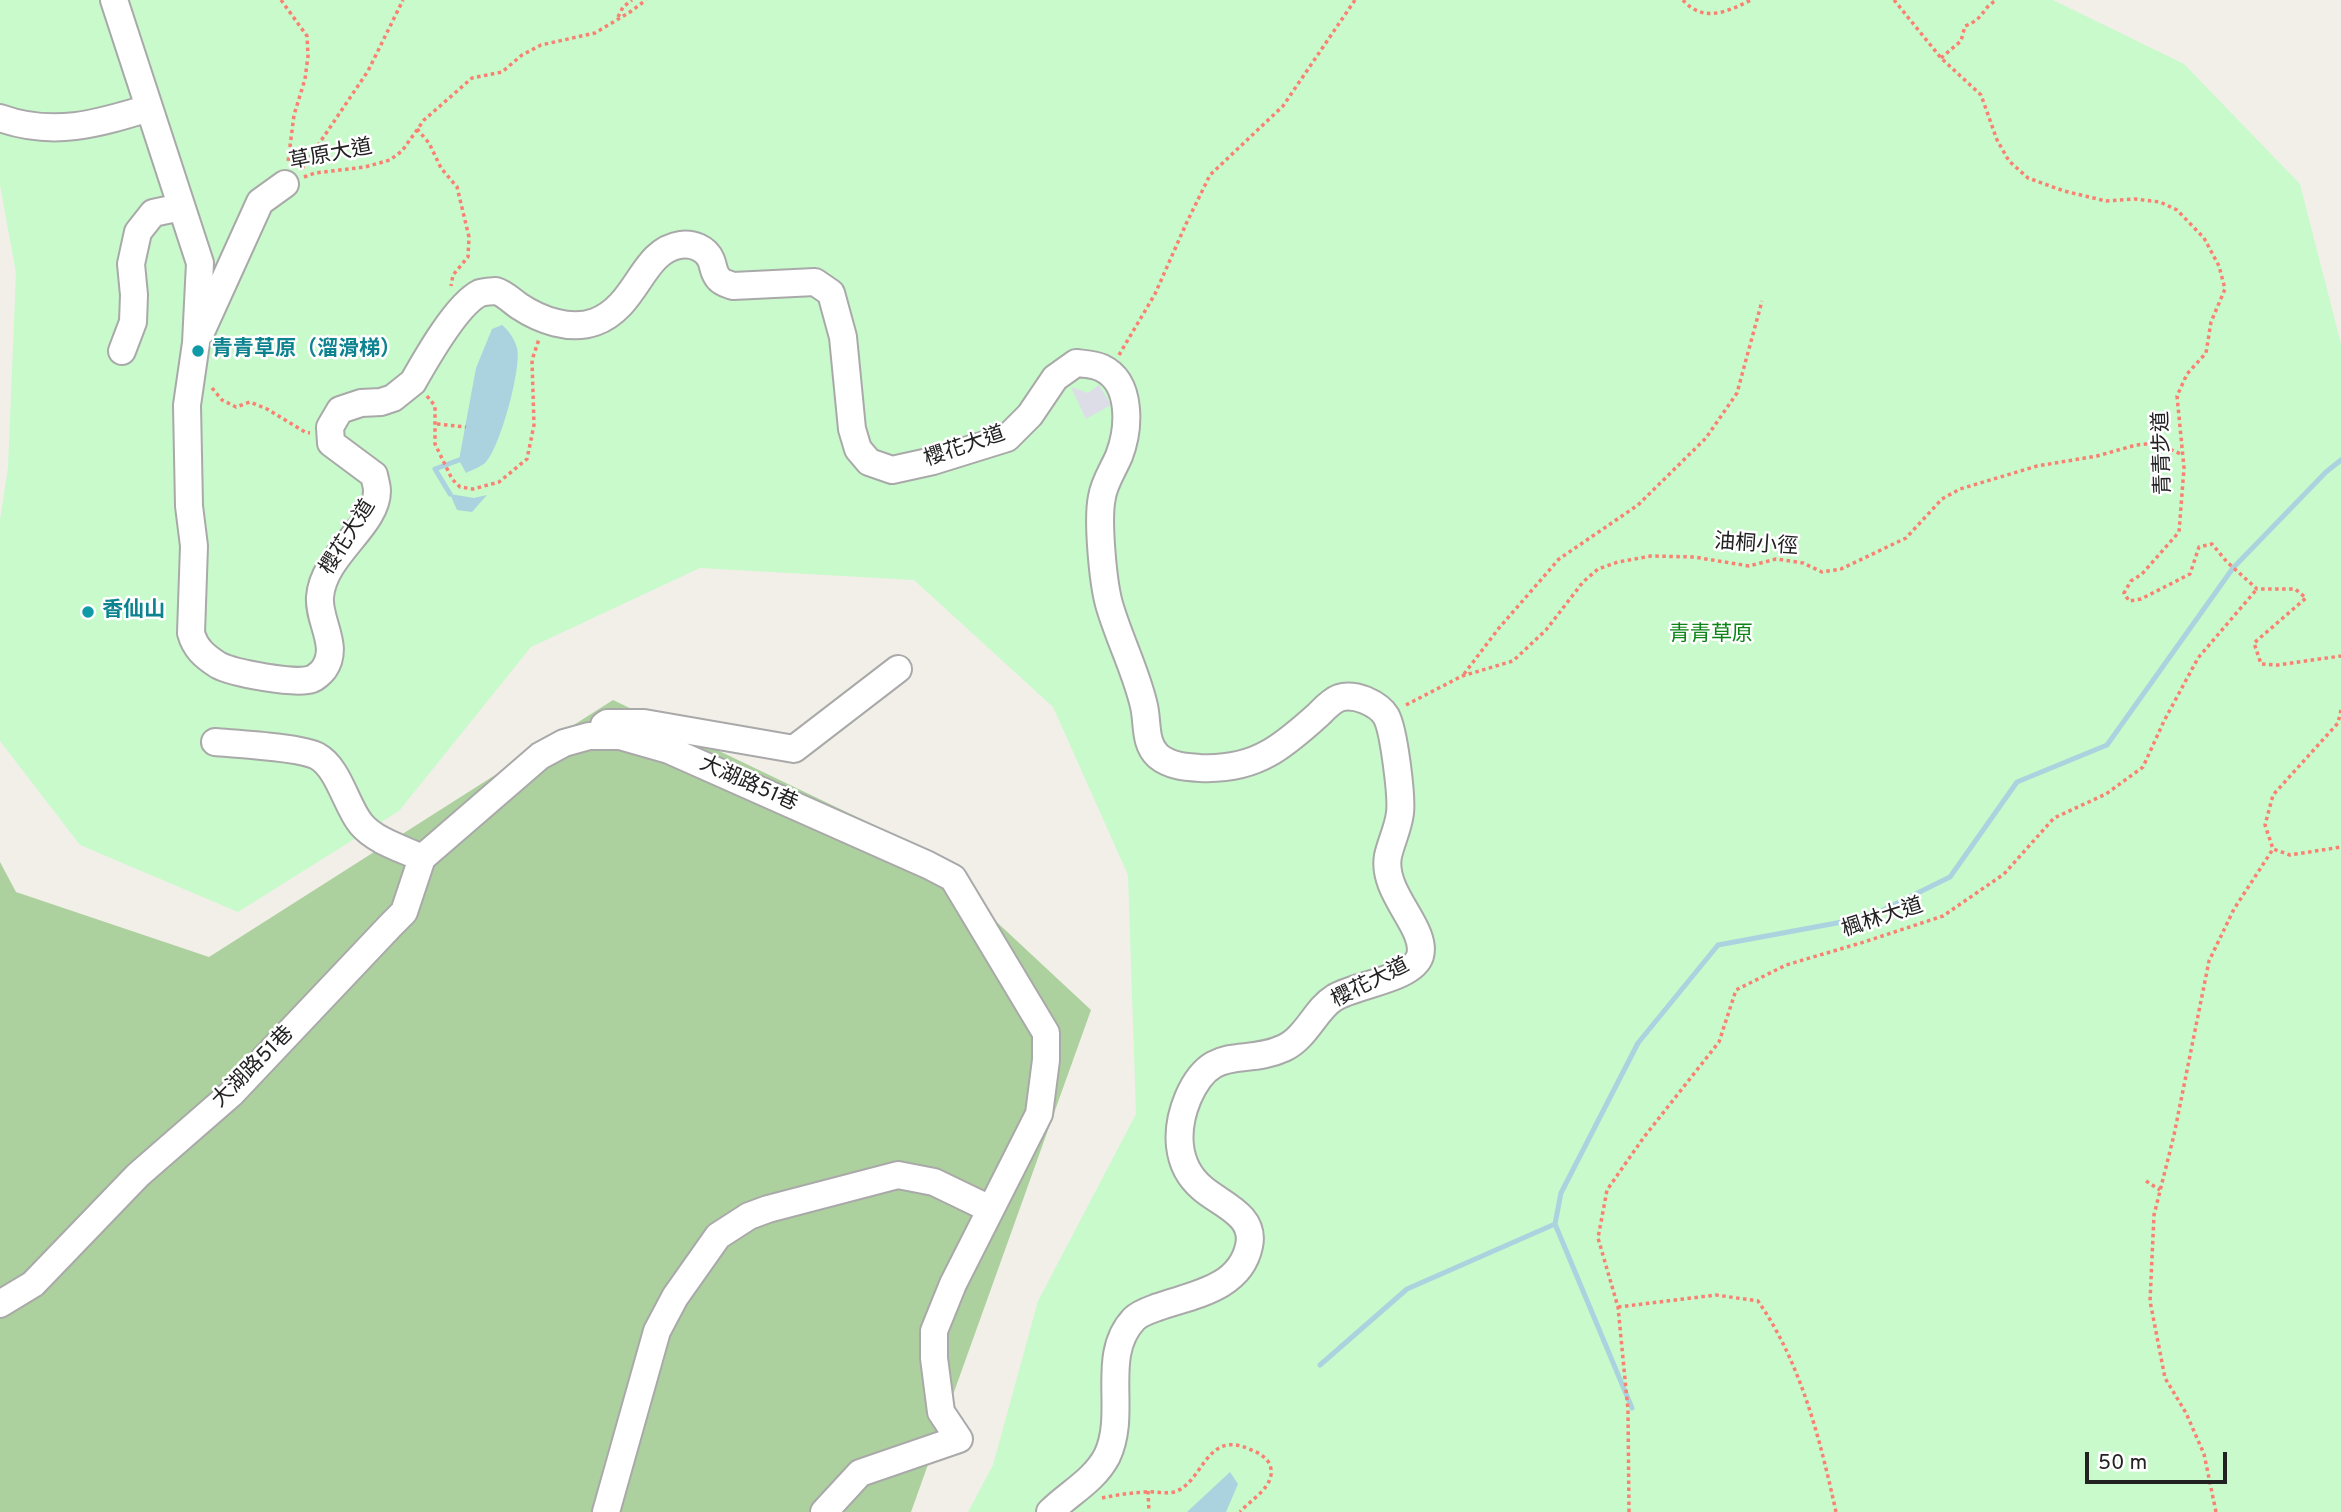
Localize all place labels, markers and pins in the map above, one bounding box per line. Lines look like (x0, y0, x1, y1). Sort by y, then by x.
place label: 青青草原（溜滑梯） (212, 338, 401, 364)
marker: 青青草原（溜滑梯） (190, 343, 206, 359)
place label: 香仙山 (102, 599, 165, 625)
marker: 香仙山 (80, 604, 96, 620)

